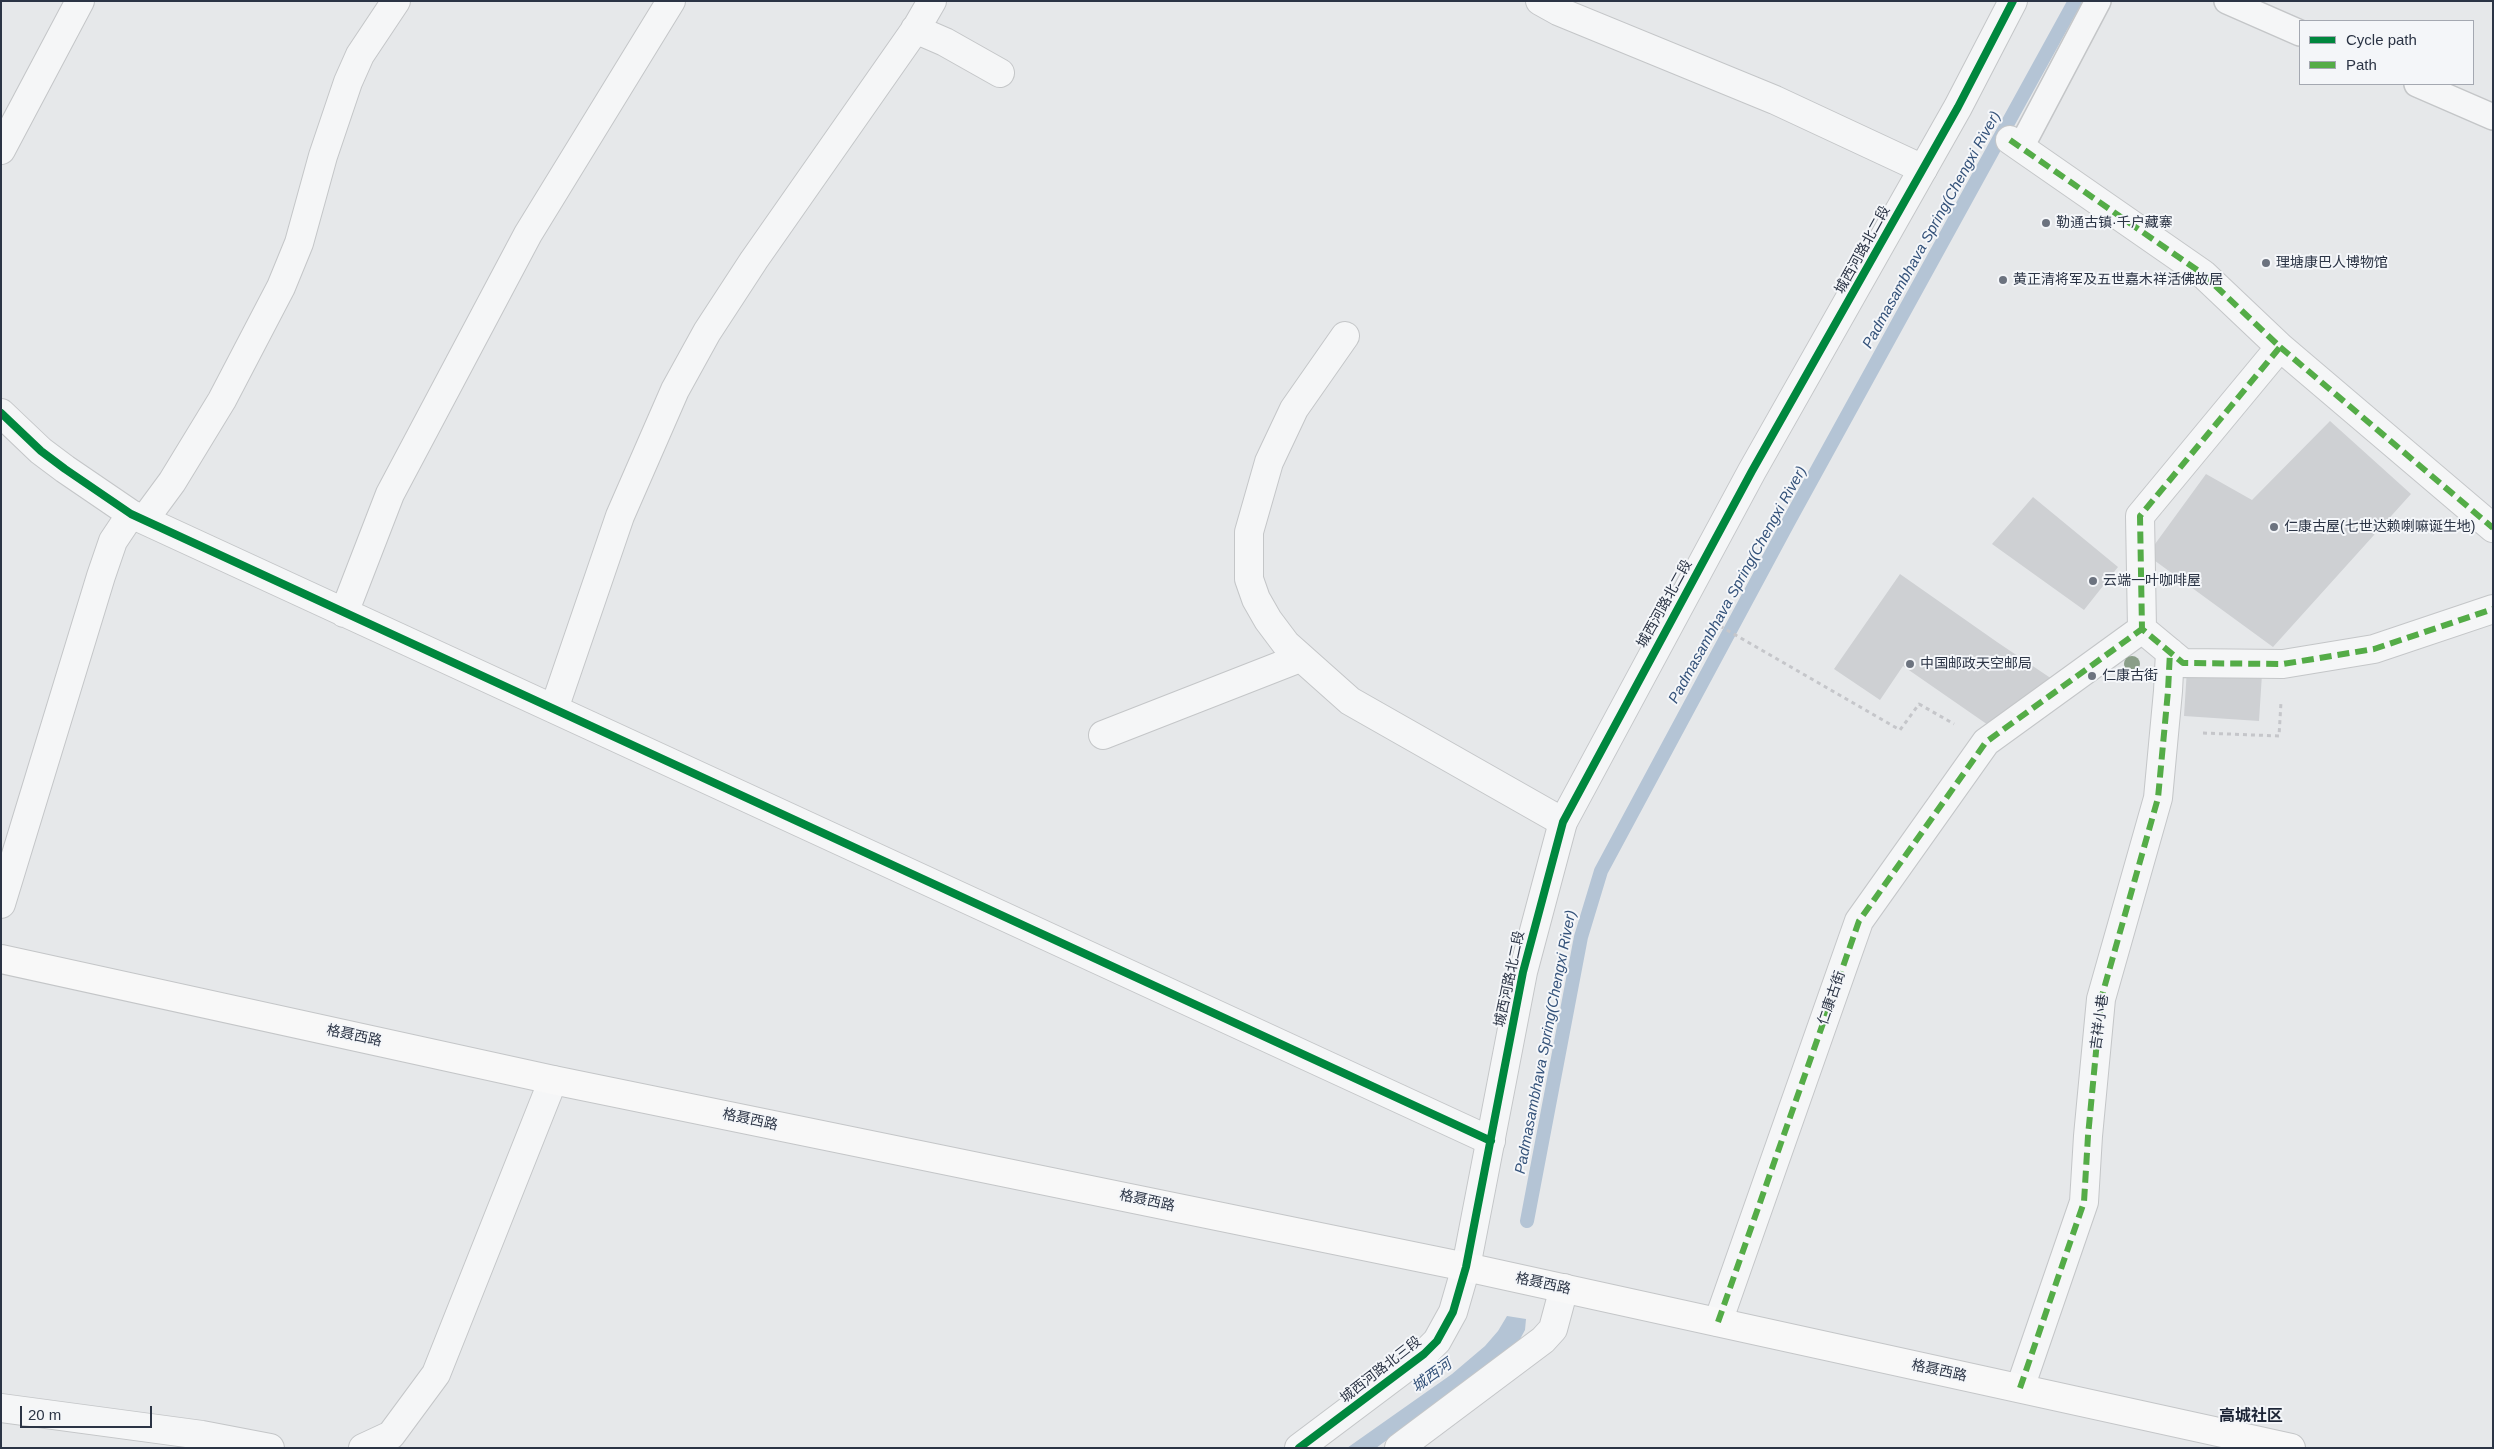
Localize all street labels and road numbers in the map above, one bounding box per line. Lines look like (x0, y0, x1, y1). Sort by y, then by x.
street label: 城西河路北二段 (1832, 203, 1894, 297)
street label: 城西河路北二段 (1634, 557, 1696, 651)
street label: 城西河路北二段 (1492, 929, 1528, 1029)
street label: 仁康古街 (1815, 969, 1849, 1027)
street label: 吉祥小巷 (2088, 993, 2112, 1051)
street label: 格聂西路 (325, 1022, 383, 1050)
street label: 格聂西路 (721, 1106, 779, 1134)
street label: 格聂西路 (1118, 1187, 1176, 1215)
street label: 格聂西路 (1514, 1270, 1572, 1298)
street label: 城西河路北三段 (1337, 1333, 1425, 1407)
street label: 格聂西路 (1910, 1357, 1968, 1385)

